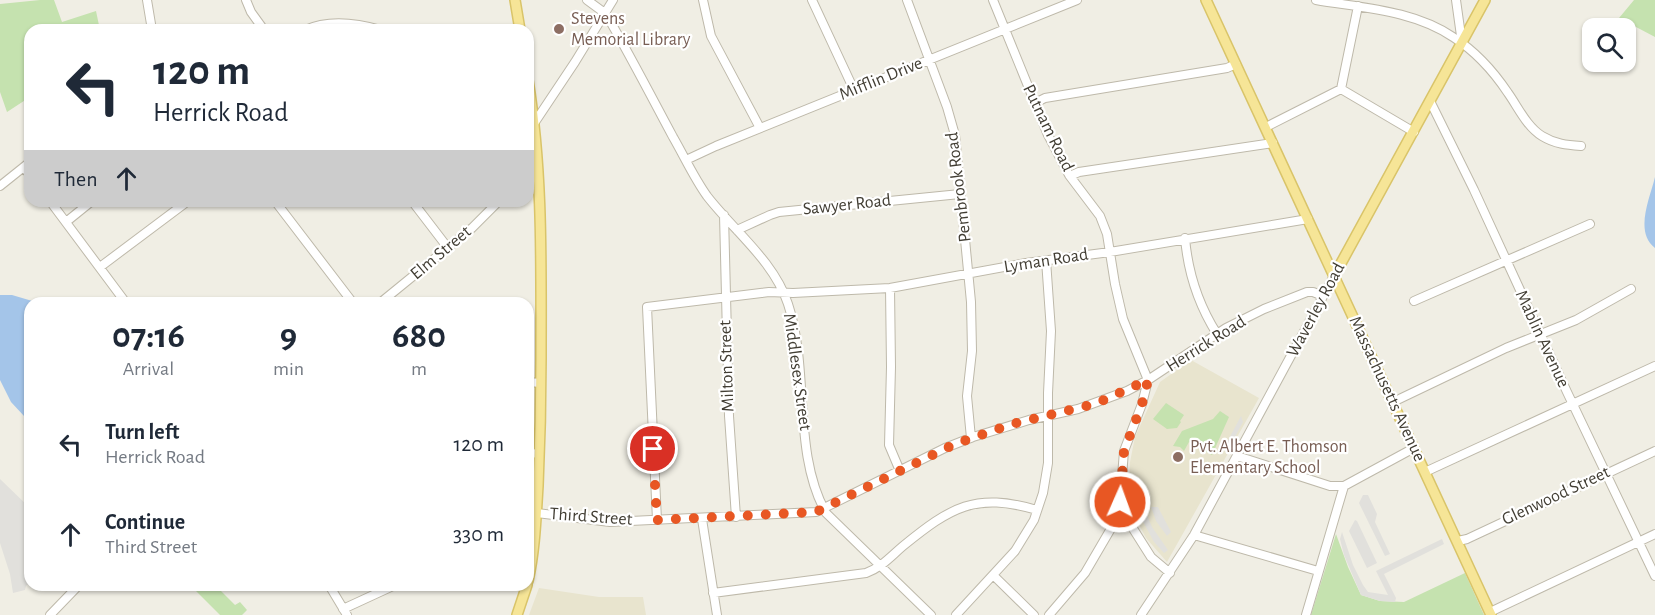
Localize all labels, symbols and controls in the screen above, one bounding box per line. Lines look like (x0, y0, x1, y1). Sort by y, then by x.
place label: Stevens Memorial Library (571, 10, 691, 49)
map controls (1582, 18, 1636, 72)
button: search (1582, 18, 1636, 72)
marker: Stevens Memorial Library (552, 22, 566, 36)
icon: left (54, 48, 132, 126)
text: 120 m (153, 50, 250, 92)
street label: Mifflin Drive (837, 54, 925, 104)
street label: Putnam Road (1019, 82, 1077, 174)
text: Herrick Road (153, 99, 288, 126)
street label: Pembrook Road (943, 131, 975, 243)
icon: ahead (110, 162, 143, 195)
text: Then (54, 168, 98, 190)
street label: Sawyer Road (802, 191, 892, 219)
street label: Elm Street (407, 223, 475, 283)
street label: Lyman Road (1002, 245, 1090, 277)
street label: Waverley Road (1284, 260, 1348, 360)
street label: Mablin Avenue (1512, 288, 1572, 390)
street label: Middlesex Street (780, 312, 814, 432)
street label: Herrick Road (1163, 312, 1249, 376)
street label: Massachusetts Avenue (1345, 314, 1429, 464)
text: 07:16 (112, 318, 185, 354)
text: 9 (280, 318, 297, 354)
text: 680 (392, 318, 446, 354)
street label: Milton Street (716, 320, 738, 412)
text: Arrival (123, 359, 174, 379)
text: min (273, 359, 304, 379)
text: m (411, 359, 427, 379)
text: Turn left (105, 421, 179, 443)
pin (627, 423, 678, 474)
icon: left (54, 428, 87, 461)
icon: arrive (636, 432, 669, 465)
text: 120 m (454, 433, 504, 455)
place label: Pvt. Albert E. Thomson Elementary School (1190, 438, 1348, 477)
text: Herrick Road (105, 447, 205, 467)
marker: Pvt. Albert E. Thomson Elementary School (1171, 450, 1185, 464)
street label: Glenwood Street (1499, 463, 1613, 529)
position arrow (1088, 470, 1152, 534)
street label: Third Street (549, 505, 633, 529)
text: Continue (105, 511, 185, 533)
icon: ahead (54, 518, 87, 551)
text: 330 m (453, 523, 504, 545)
text: Third Street (105, 537, 197, 557)

